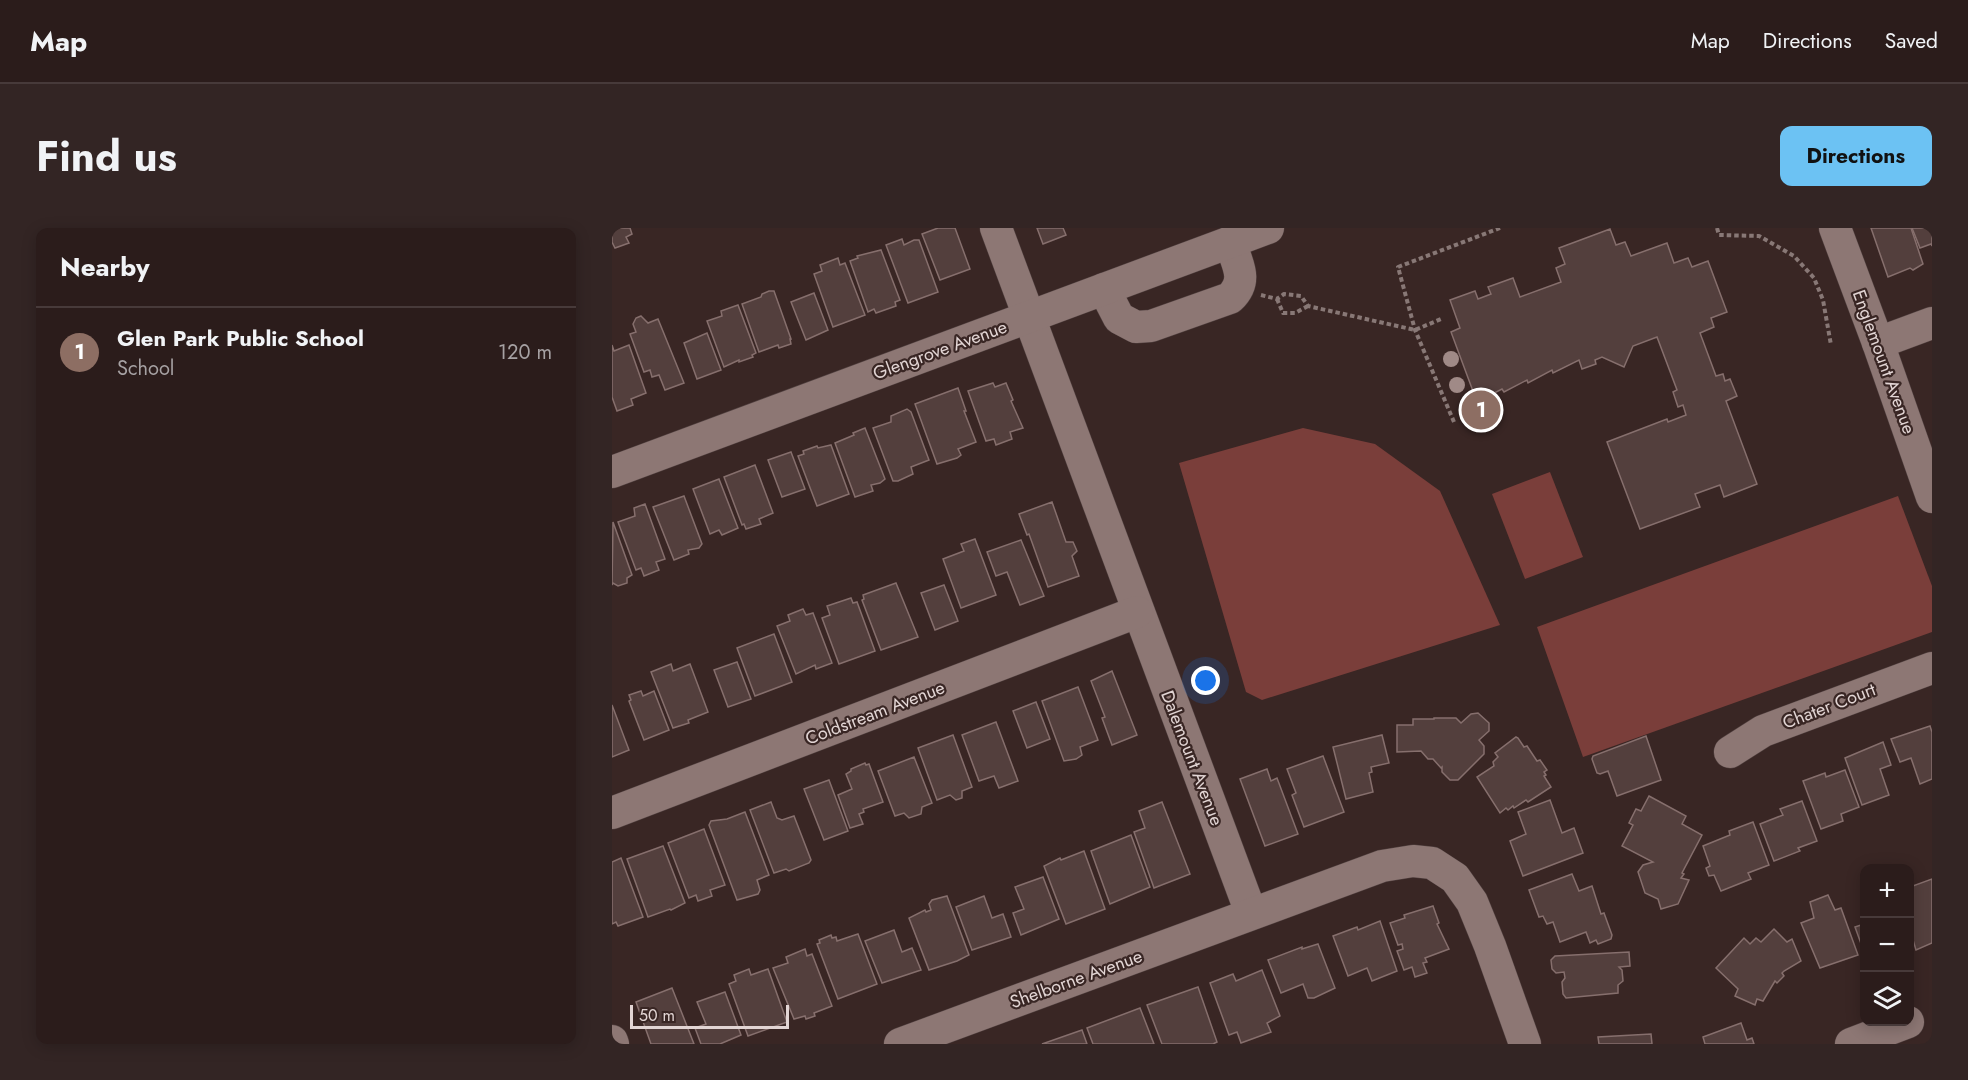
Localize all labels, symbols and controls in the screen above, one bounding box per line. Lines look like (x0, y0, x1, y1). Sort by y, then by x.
text: Map (30, 21, 87, 62)
text: Map (1691, 26, 1730, 56)
text: Directions (1763, 26, 1852, 56)
text: Saved (1885, 26, 1938, 56)
text: Find us (36, 126, 177, 187)
button: Directions (1780, 126, 1932, 186)
text: Nearby (60, 248, 149, 286)
street label: Englemount Avenue (1846, 286, 1922, 438)
street label: Glengrove Avenue (869, 314, 1011, 386)
text: Glen Park Public School (117, 322, 364, 354)
text: 1 (74, 338, 85, 367)
text: 120 m (498, 338, 552, 367)
text: School (117, 354, 174, 383)
pin: 1 (1462, 388, 1500, 432)
your location (1191, 666, 1220, 695)
street label: Coldstream Avenue (801, 674, 949, 752)
street label: Chater Court (1779, 676, 1880, 736)
street label: Dalemount Avenue (1154, 687, 1230, 829)
map controls (1860, 864, 1914, 1026)
button: + (1860, 864, 1914, 918)
button: − (1860, 918, 1914, 972)
street label: Shelborne Avenue (1006, 943, 1146, 1015)
button: layers (1860, 972, 1914, 1026)
scale bar (630, 1002, 789, 1030)
text: 50 m (639, 1004, 675, 1027)

